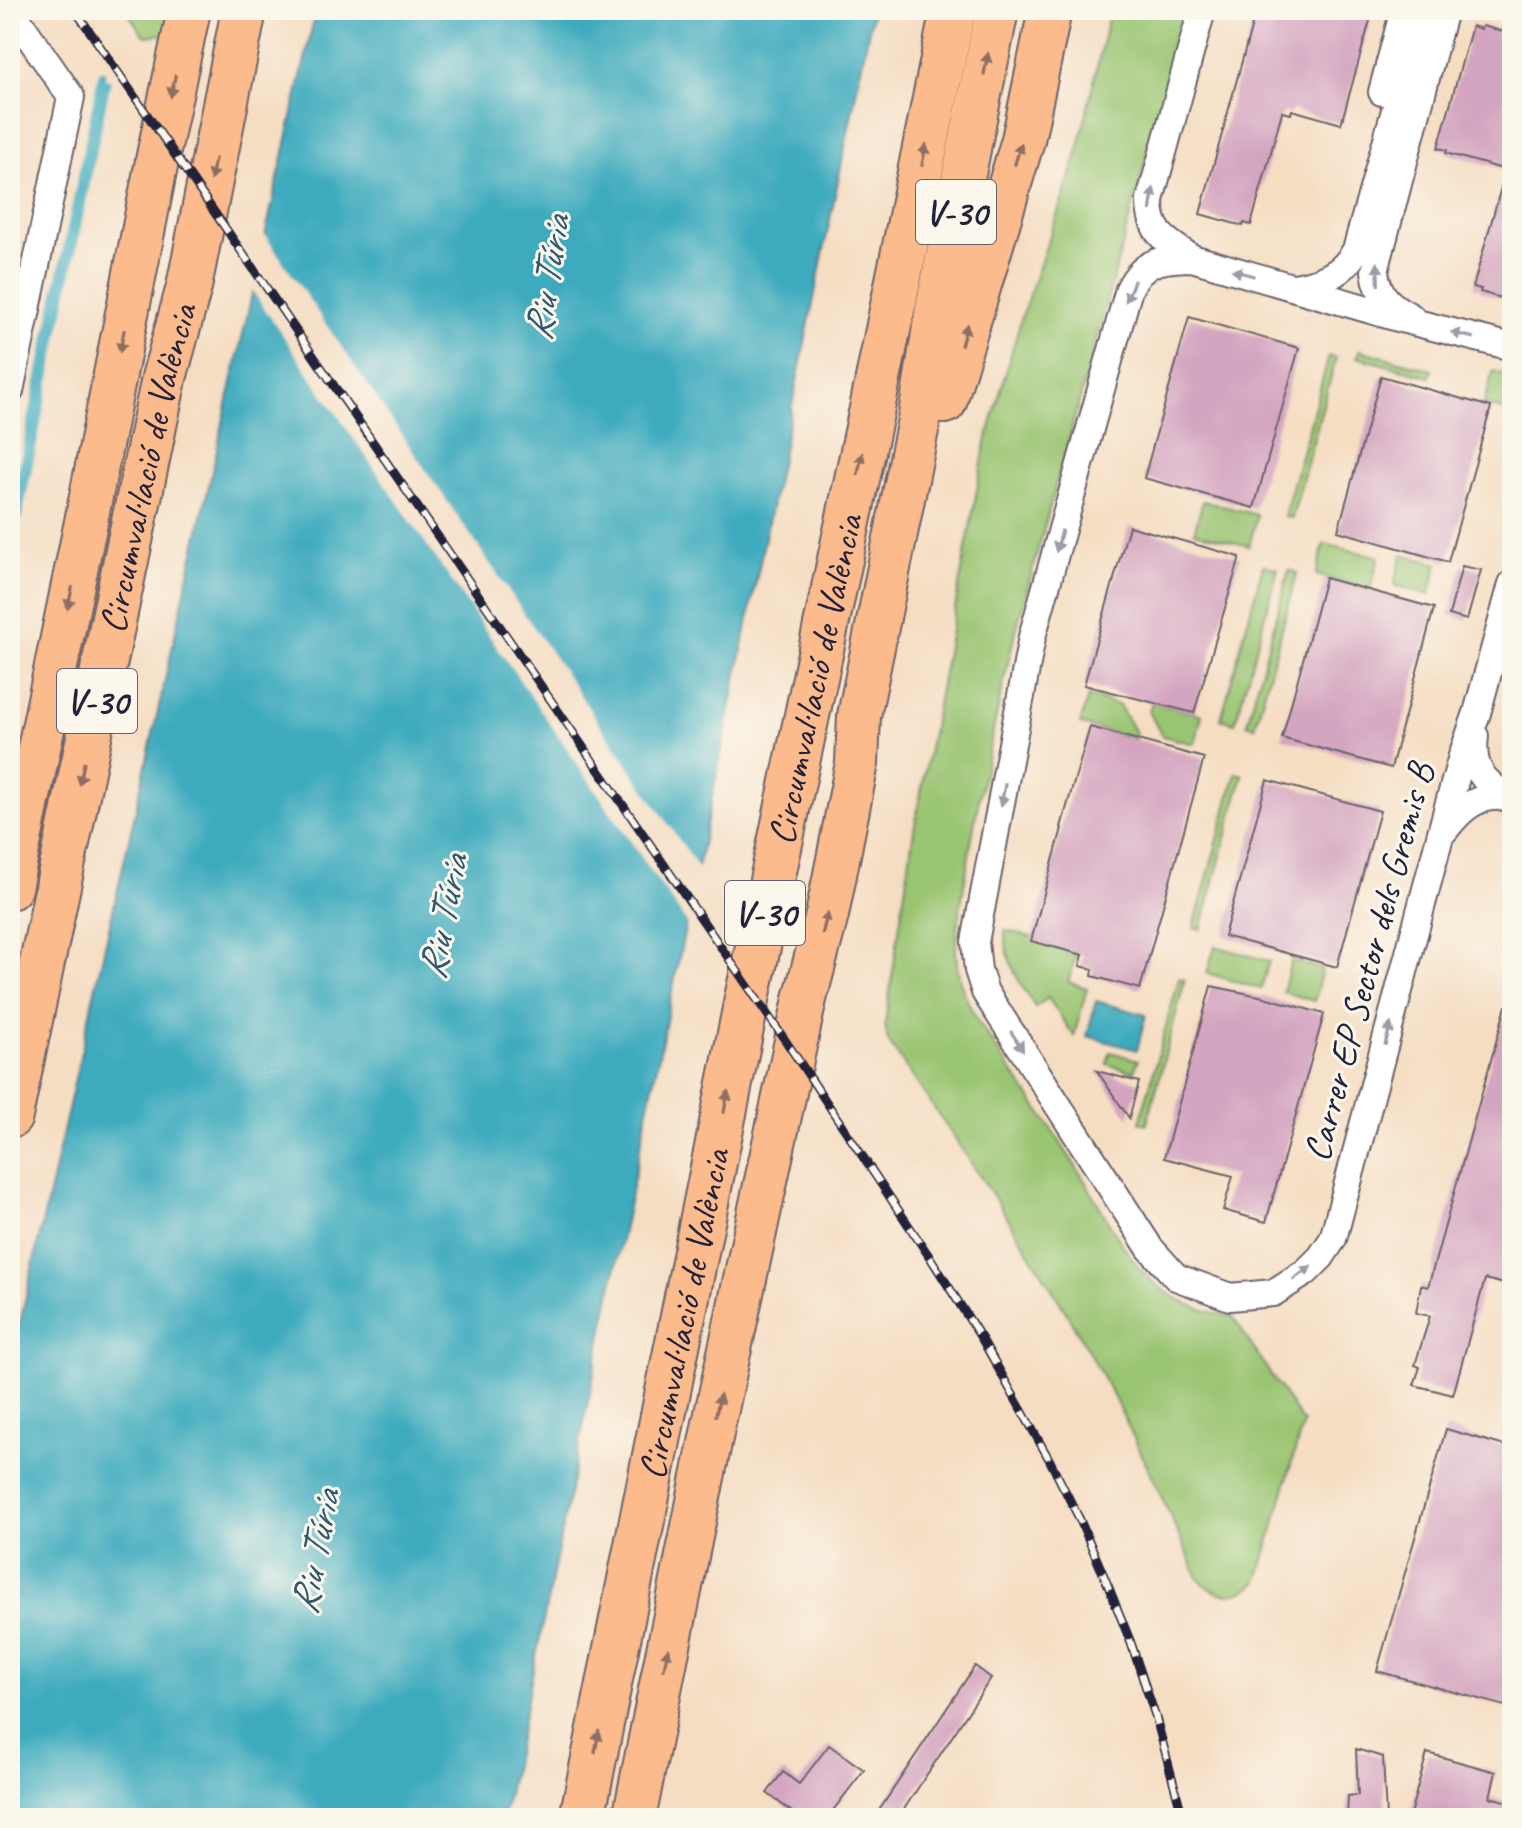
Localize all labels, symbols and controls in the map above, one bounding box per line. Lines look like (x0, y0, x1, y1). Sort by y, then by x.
one-way arrow (980, 51, 993, 76)
one-way arrow (166, 74, 179, 99)
one-way arrow (918, 142, 931, 167)
one-way arrow (1012, 142, 1025, 166)
one-way arrow (206, 156, 218, 181)
road number: V-30 (916, 180, 996, 244)
one-way arrow (1146, 187, 1159, 212)
water label: Riu Túria (513, 209, 582, 344)
one-way arrow (1372, 261, 1384, 287)
one-way arrow (1231, 266, 1255, 279)
one-way arrow (1123, 279, 1136, 303)
street label: Circumval·lació de València (88, 296, 208, 637)
one-way arrow (958, 323, 971, 347)
one-way arrow (1450, 328, 1475, 340)
one-way arrow (115, 329, 127, 354)
one-way arrow (854, 452, 867, 477)
street label: Circumval·lació de València (757, 508, 873, 849)
one-way arrow (1052, 530, 1065, 554)
one-way arrow (64, 586, 76, 611)
road number: V-30 (57, 669, 137, 733)
street label: Carrer EP Sector dels Gremis B (1293, 756, 1445, 1166)
one-way arrow (75, 761, 87, 786)
one-way arrow (996, 782, 1008, 807)
water label: Riu Túria (407, 847, 480, 983)
road number: V-30 (725, 881, 805, 945)
one-way arrow (819, 911, 831, 936)
one-way arrow (1383, 1021, 1395, 1046)
one-way arrow (1010, 1031, 1025, 1052)
one-way arrow (720, 1090, 733, 1115)
street label: Circumval·lació de València (628, 1143, 741, 1483)
one-way arrow (1292, 1266, 1312, 1282)
one-way arrow (712, 1392, 725, 1417)
water label: Riu Túria (279, 1482, 352, 1618)
one-way arrow (660, 1647, 673, 1672)
one-way arrow (591, 1729, 604, 1754)

